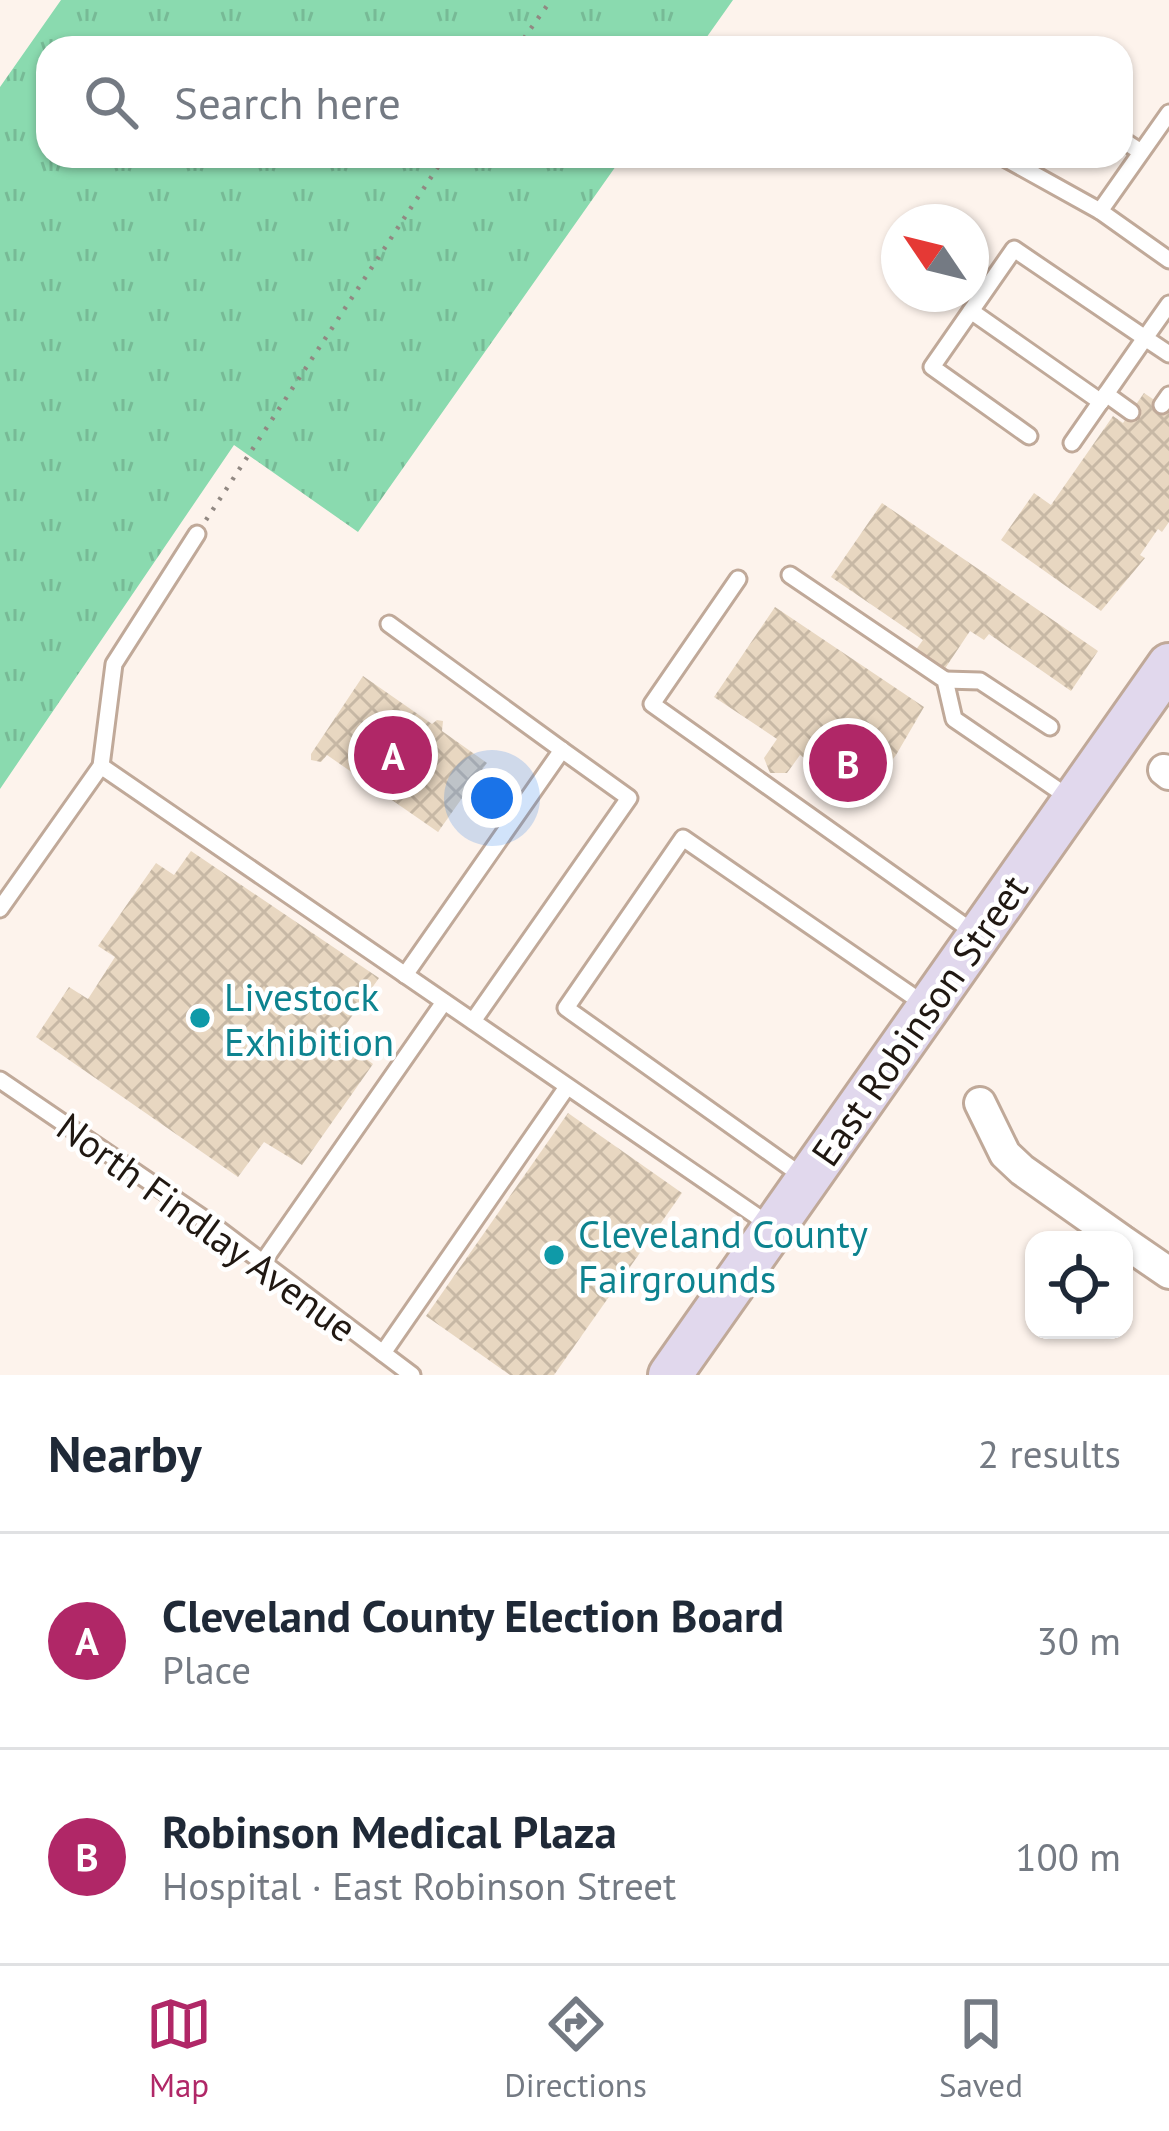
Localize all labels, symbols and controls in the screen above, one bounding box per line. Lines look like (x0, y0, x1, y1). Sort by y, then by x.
search box (36, 36, 1133, 168)
icon: search (78, 69, 144, 135)
text: Search here (174, 73, 401, 131)
north arrow (881, 204, 989, 312)
pin: A (354, 710, 432, 800)
pin: B (809, 718, 887, 808)
your location (462, 768, 522, 828)
street label: East Robinson Street (799, 864, 1039, 1176)
place label: Livestock Exhibition (224, 971, 394, 1067)
marker: Livestock Exhibition (187, 1005, 213, 1031)
street label: North Findlay Avenue (47, 1101, 367, 1353)
place label: Cleveland County Fairgrounds (578, 1208, 868, 1304)
map controls (1025, 1231, 1133, 1339)
button: locate (1025, 1231, 1133, 1339)
marker: Cleveland County Fairgrounds (541, 1242, 567, 1268)
text: Nearby (48, 1420, 202, 1486)
text: 2 results (978, 1428, 1121, 1479)
text: Cleveland County Election Board (162, 1586, 784, 1644)
text: A (75, 1615, 99, 1666)
text: 30 m (1036, 1615, 1121, 1666)
text: Place (162, 1644, 251, 1695)
text: Robinson Medical Plaza (162, 1802, 617, 1860)
text: B (75, 1831, 99, 1882)
text: 100 m (1015, 1831, 1121, 1882)
text: Hospital · East Robinson Street (162, 1860, 676, 1911)
tab: Map (146, 1991, 212, 2106)
tab: Directions (504, 1991, 647, 2106)
tab: Saved (939, 1991, 1023, 2106)

